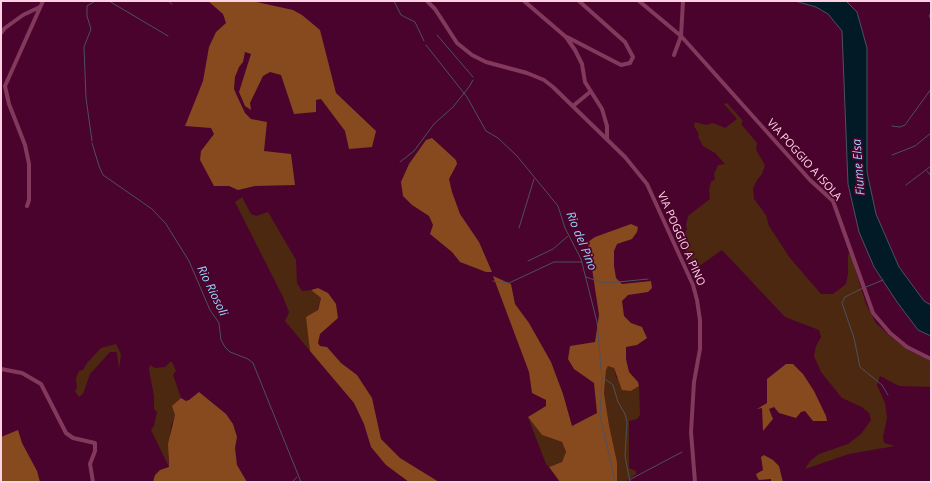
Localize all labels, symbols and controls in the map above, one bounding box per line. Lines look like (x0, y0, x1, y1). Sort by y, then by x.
street label: VIA POGGIO A ISOLA (764, 116, 844, 204)
water label: Fiume Elsa (850, 138, 868, 196)
street label: VIA POGGIO A PINO (654, 190, 708, 288)
water label: Rio del Pino (563, 209, 599, 273)
water label: Rio Riosoli (194, 263, 230, 319)

